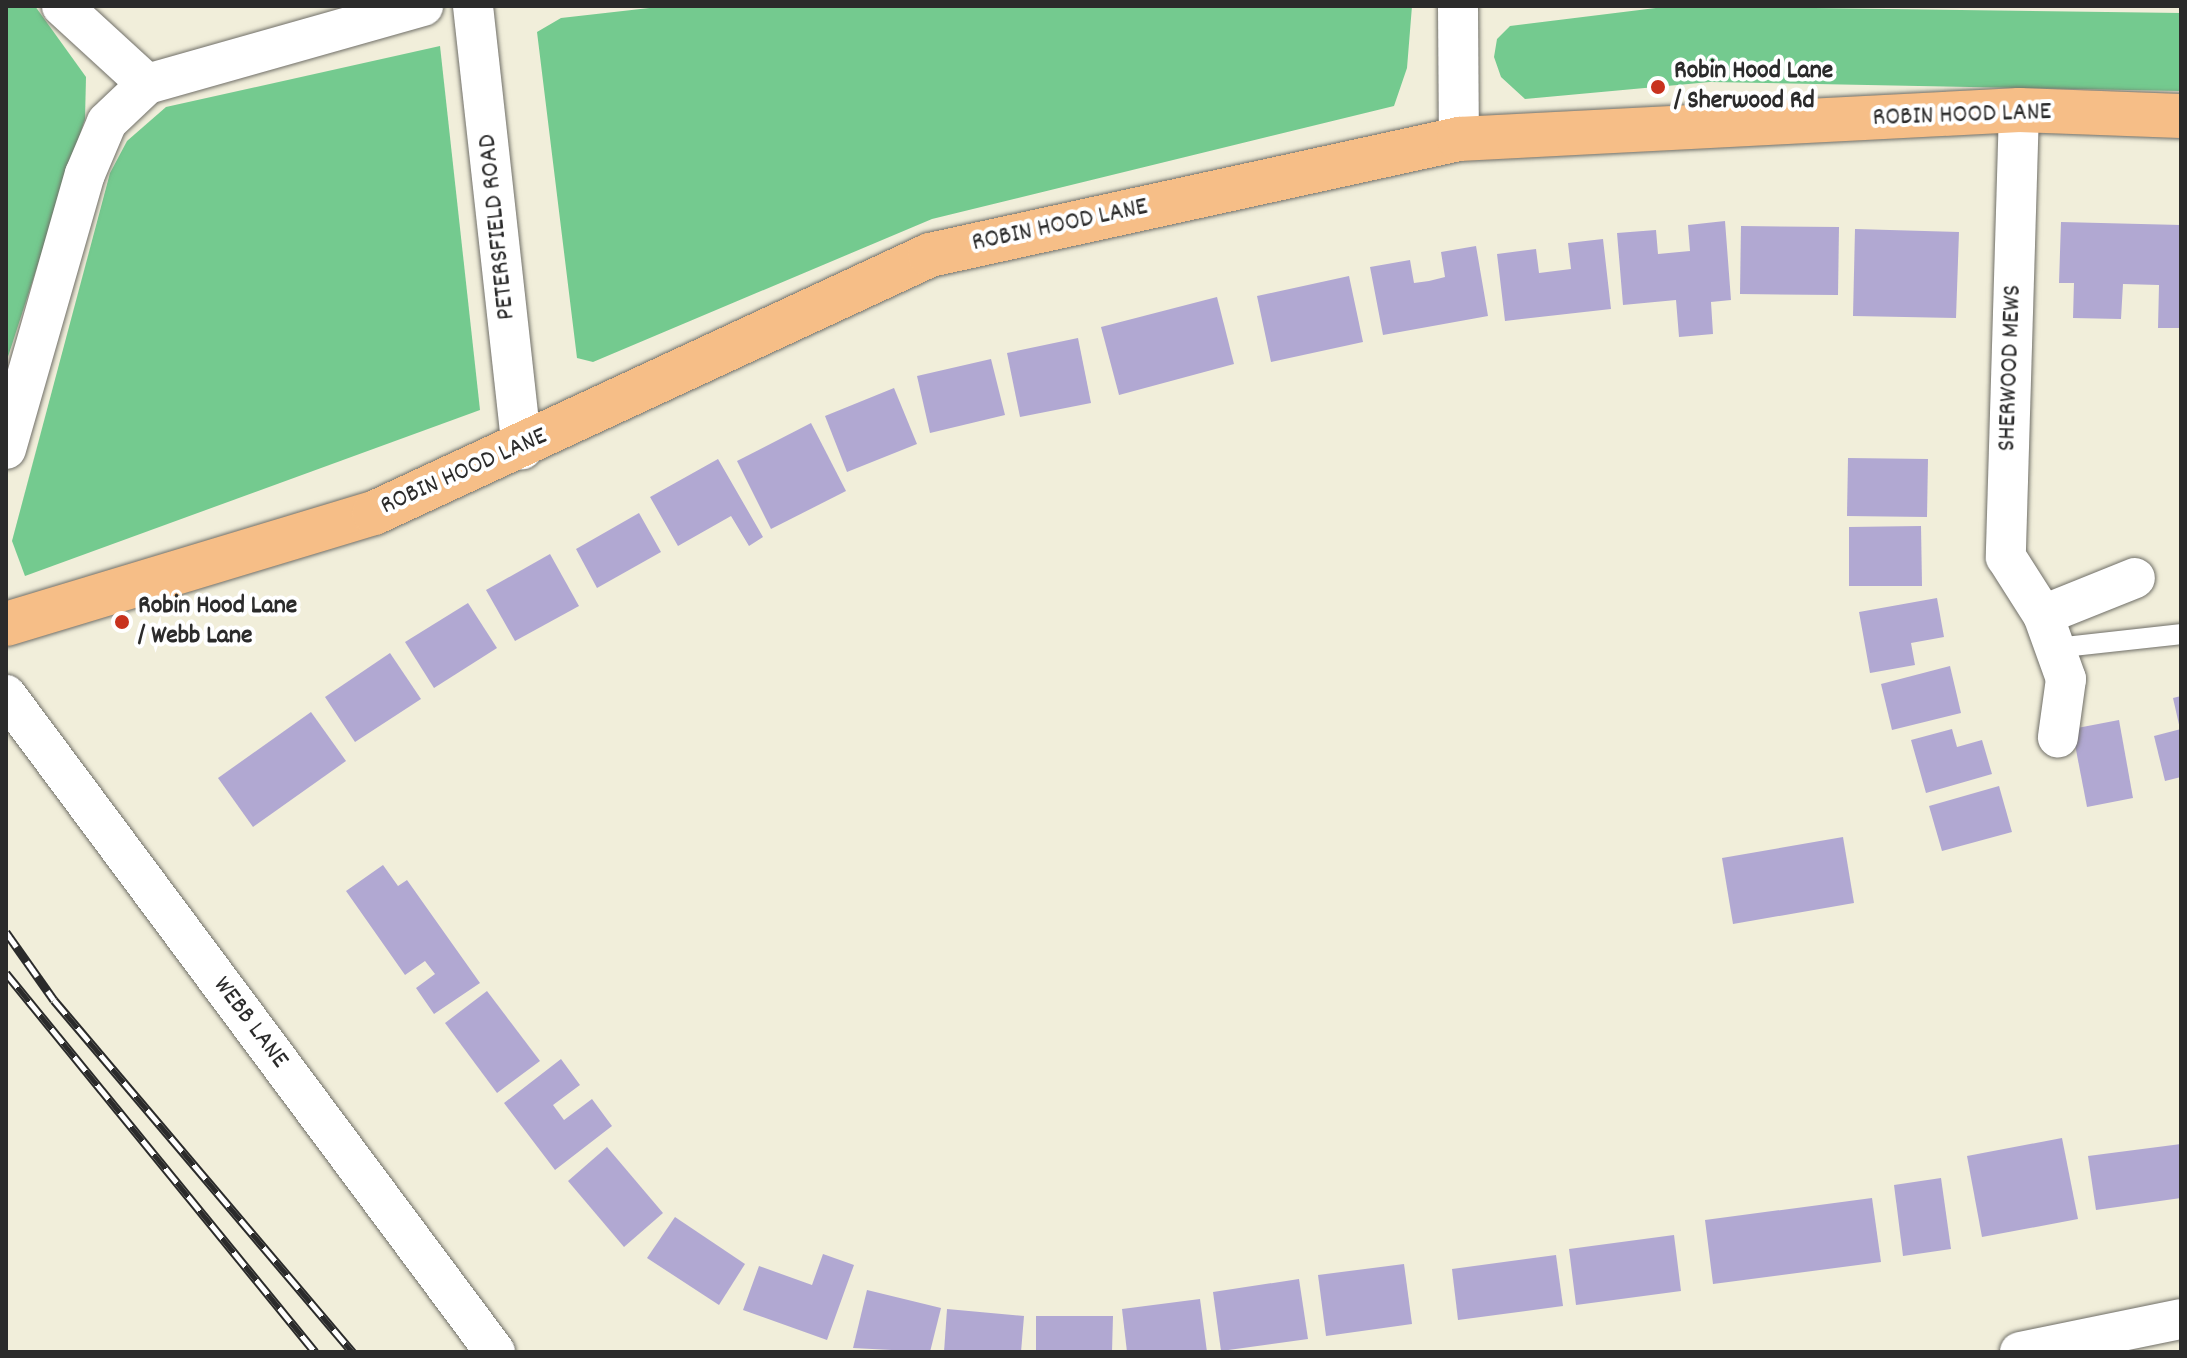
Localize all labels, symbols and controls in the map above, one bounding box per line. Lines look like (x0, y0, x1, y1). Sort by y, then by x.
place label: Robin Hood Lane / Sherwood Rd (1674, 56, 1833, 118)
marker: Robin Hood Lane / Sherwood Rd (1649, 78, 1667, 96)
street label: ROBIN HOOD LANE (1872, 97, 2052, 135)
street label: PETERSFIELD ROAD (473, 133, 523, 321)
street label: ROBIN HOOD LANE (969, 192, 1151, 260)
street label: SHERWOOD MEWS (1992, 284, 2030, 452)
street label: ROBIN HOOD LANE (376, 421, 552, 523)
place label: Robin Hood Lane / Webb Lane (138, 591, 297, 652)
marker: Robin Hood Lane / Webb Lane (113, 613, 131, 631)
street label: WEBB LANE (205, 971, 295, 1075)

